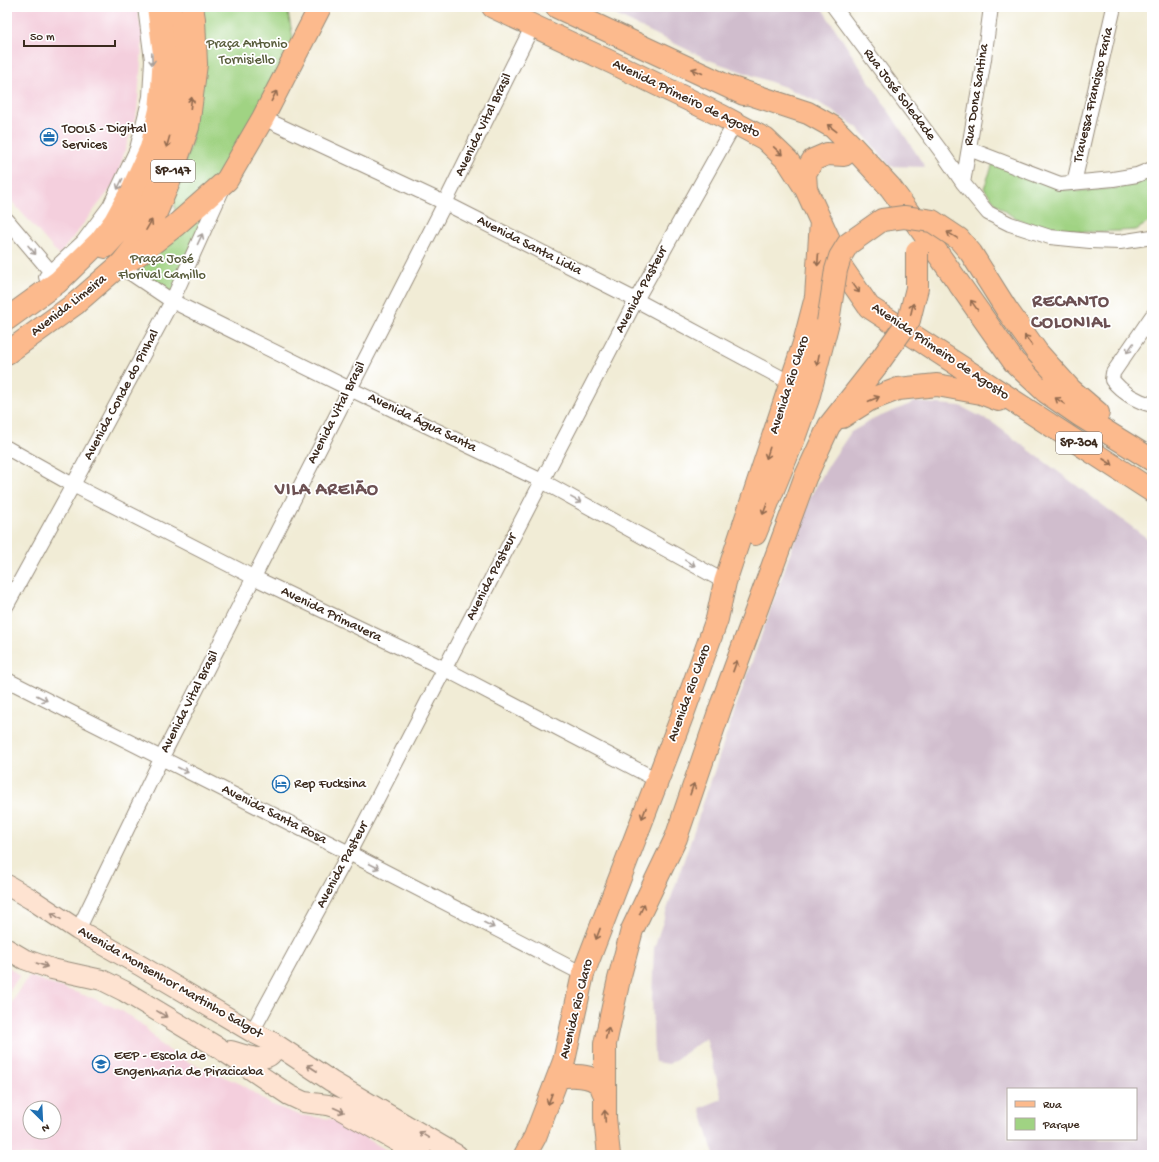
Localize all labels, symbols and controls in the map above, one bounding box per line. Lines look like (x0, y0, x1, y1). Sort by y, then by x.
scale bar (24, 22, 115, 48)
street label: Travessa Francisco Faria (1070, 24, 1118, 165)
text: 50 m (30, 31, 55, 45)
park label: Praça Antonio Tornisiello (205, 36, 288, 69)
street label: Rua Dona Santina (961, 41, 994, 147)
street label: Rua José Soledade (859, 46, 940, 145)
one-way arrow (148, 52, 156, 65)
street label: Avenida Primeiro de Agosto (609, 56, 763, 142)
one-way arrow (691, 67, 703, 75)
street label: Avenida Vital Brasil (452, 71, 516, 179)
one-way arrow (271, 90, 278, 102)
one-way arrow (187, 97, 195, 110)
place label: TOOLS - Digital Services (61, 121, 147, 154)
one-way arrow (827, 124, 838, 132)
office icon: TOOLS - Digital Services (39, 127, 59, 147)
one-way arrow (164, 135, 171, 148)
one-way arrow (773, 147, 783, 156)
road number: SP-147 (151, 160, 195, 182)
one-way arrow (116, 178, 123, 190)
street label: Avenida Santa Lidia (474, 212, 585, 280)
one-way arrow (145, 219, 153, 231)
one-way arrow (947, 231, 958, 239)
one-way arrow (197, 233, 204, 245)
street label: Avenida Pasteur (612, 243, 672, 336)
one-way arrow (28, 245, 37, 255)
park label: Praça José Florival Camillo (117, 251, 206, 284)
one-way arrow (815, 253, 822, 266)
street label: Avenida Limeira (28, 270, 111, 341)
one-way arrow (852, 282, 860, 293)
district label: RECANTO COLONIAL (1030, 292, 1111, 334)
street label: Avenida Primeiro de Agosto (868, 300, 1012, 404)
one-way arrow (970, 300, 978, 311)
one-way arrow (908, 303, 916, 316)
street label: Avenida Conde do Pinhal (80, 327, 164, 463)
street label: Avenida Rio Claro (766, 334, 814, 436)
one-way arrow (1024, 334, 1032, 345)
one-way arrow (1126, 343, 1134, 354)
one-way arrow (814, 353, 822, 366)
street label: Avenida Vital Brasil (304, 359, 370, 467)
street label: Avenida Água Santa (365, 389, 480, 457)
one-way arrow (868, 394, 880, 402)
one-way arrow (1054, 397, 1066, 405)
road number: SP-304 (1056, 432, 1102, 454)
one-way arrow (763, 446, 771, 458)
one-way arrow (1102, 458, 1113, 466)
district label: VILA AREIÃO (274, 480, 379, 501)
one-way arrow (570, 496, 582, 504)
one-way arrow (761, 502, 768, 515)
street label: Avenida Pasteur (463, 530, 522, 624)
one-way arrow (684, 559, 696, 567)
street label: Avenida Primavera (278, 583, 385, 647)
street label: Avenida Rio Claro (665, 642, 715, 744)
street label: Avenida Vital Brasil (157, 648, 223, 756)
one-way arrow (732, 661, 740, 673)
one-way arrow (35, 695, 47, 702)
one-way arrow (176, 766, 188, 774)
hotel icon: Rep Fucksina (271, 774, 291, 794)
place label: Rep Fucksina (294, 776, 367, 793)
street label: Avenida Santa Rosa (219, 781, 331, 849)
one-way arrow (689, 783, 697, 795)
one-way arrow (640, 806, 648, 818)
street label: Avenida Pasteur (313, 818, 373, 911)
one-way arrow (367, 863, 379, 870)
one-way arrow (639, 903, 646, 915)
one-way arrow (51, 912, 62, 920)
one-way arrow (483, 922, 495, 930)
street label: Avenida Monsenhor Martinho Salgot (75, 923, 267, 1044)
one-way arrow (593, 928, 601, 940)
street label: Avenida Rio Claro (556, 957, 598, 1061)
one-way arrow (36, 962, 48, 970)
one-way arrow (156, 1010, 168, 1018)
one-way arrow (604, 1027, 612, 1040)
place label: EEP - Escola de Engenharia de Piracicaba (114, 1048, 265, 1081)
school or university icon: EEP - Escola de Engenharia de Piracicaba (91, 1054, 111, 1074)
one-way arrow (307, 1064, 318, 1072)
legend (1007, 1088, 1137, 1140)
one-way arrow (545, 1092, 553, 1104)
text: Rua (1043, 1099, 1062, 1113)
north arrow (22, 1100, 62, 1140)
one-way arrow (333, 1106, 345, 1114)
one-way arrow (602, 1110, 609, 1123)
text: Parque (1042, 1119, 1080, 1133)
text: N (40, 1120, 51, 1134)
one-way arrow (418, 1131, 430, 1139)

